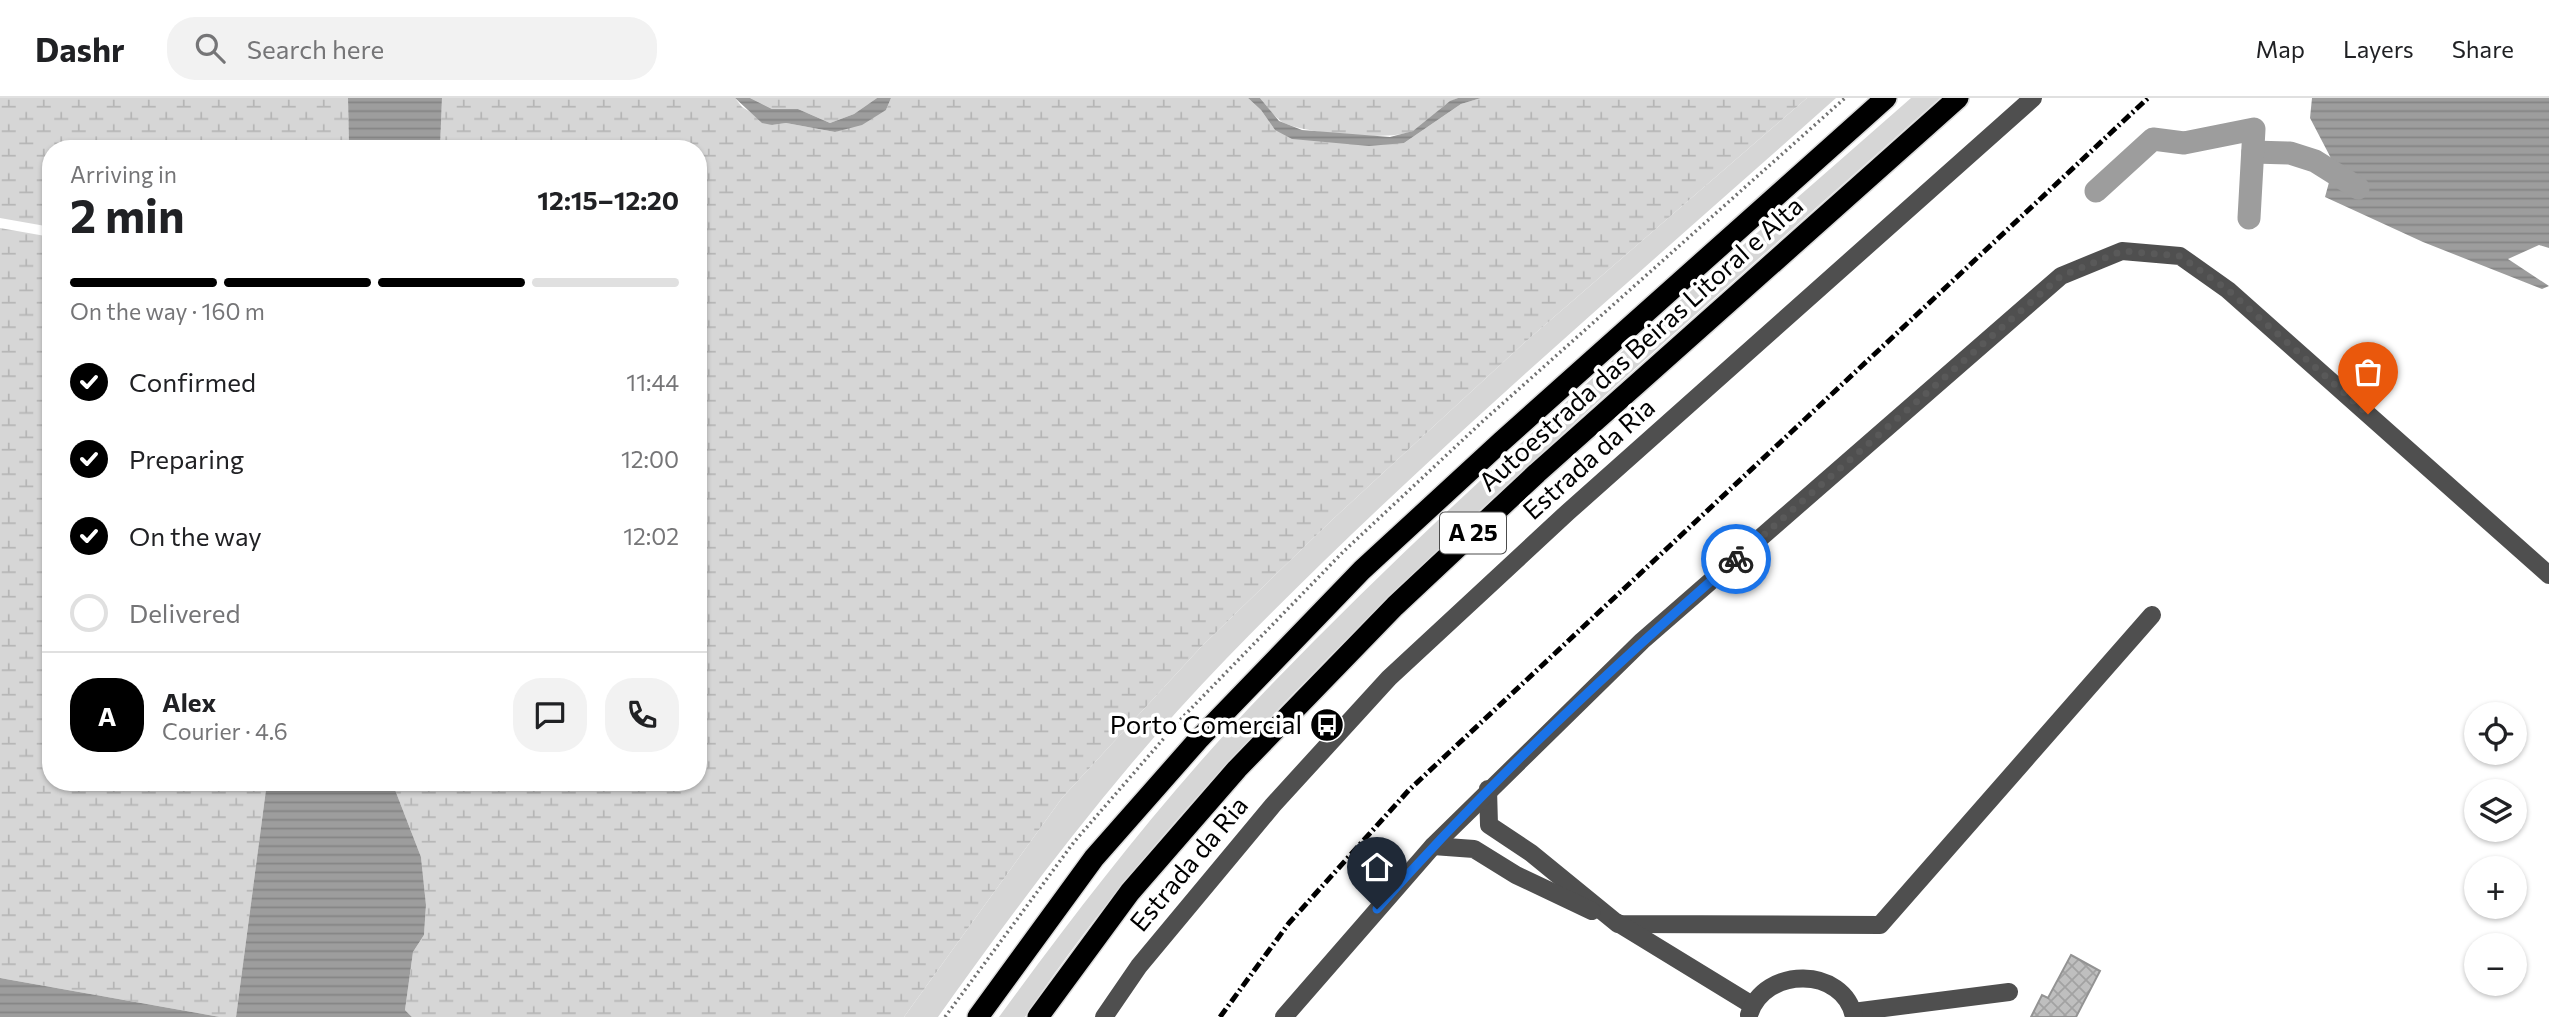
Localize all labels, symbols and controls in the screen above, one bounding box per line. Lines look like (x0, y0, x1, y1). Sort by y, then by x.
search box (167, 17, 657, 80)
text: Dashr (35, 28, 125, 69)
icon: search (191, 29, 229, 67)
text: Search here (247, 33, 384, 64)
text: Map (2256, 34, 2305, 63)
text: Layers (2343, 34, 2414, 63)
text: Share (2452, 34, 2514, 63)
text: Arriving in (70, 160, 177, 188)
text: 12:15–12:20 (537, 184, 679, 215)
text: 2 min (70, 186, 185, 242)
street label: Autoestrada das Beiras Litoral e Alta (1472, 189, 1808, 497)
text: On the way · 160 m (70, 297, 265, 325)
pin (2338, 342, 2398, 414)
icon: bag (2349, 353, 2387, 391)
icon: check (70, 363, 108, 401)
text: Confirmed (129, 366, 256, 397)
text: 11:44 (626, 368, 679, 396)
street label: Estrada da Ria (1516, 391, 1660, 525)
icon: check (70, 440, 108, 478)
text: Preparing (129, 443, 244, 474)
text: 12:00 (621, 445, 679, 473)
road number: A 25 (1440, 512, 1506, 554)
icon: check (70, 517, 108, 555)
text: On the way (129, 520, 262, 551)
text: 12:02 (623, 522, 679, 550)
courier (1701, 524, 1771, 594)
icon: bike (1717, 540, 1755, 578)
text: Delivered (129, 597, 240, 628)
button: chat (513, 678, 587, 752)
button: phone (605, 678, 679, 752)
text: Alex (162, 686, 216, 717)
text: A (98, 700, 116, 731)
map controls (2464, 702, 2527, 996)
button: locate (2464, 702, 2527, 765)
bus stop icon: Porto Comercial (1308, 706, 1346, 744)
place label: Porto Comercial (1110, 708, 1302, 739)
text: Courier · 4.6 (162, 717, 288, 745)
button: layers (2464, 779, 2527, 842)
street label: Estrada da Ria (1123, 789, 1253, 937)
pin (1347, 837, 1407, 909)
icon: home (1358, 848, 1396, 886)
button: + (2464, 856, 2527, 919)
button: − (2464, 933, 2527, 996)

